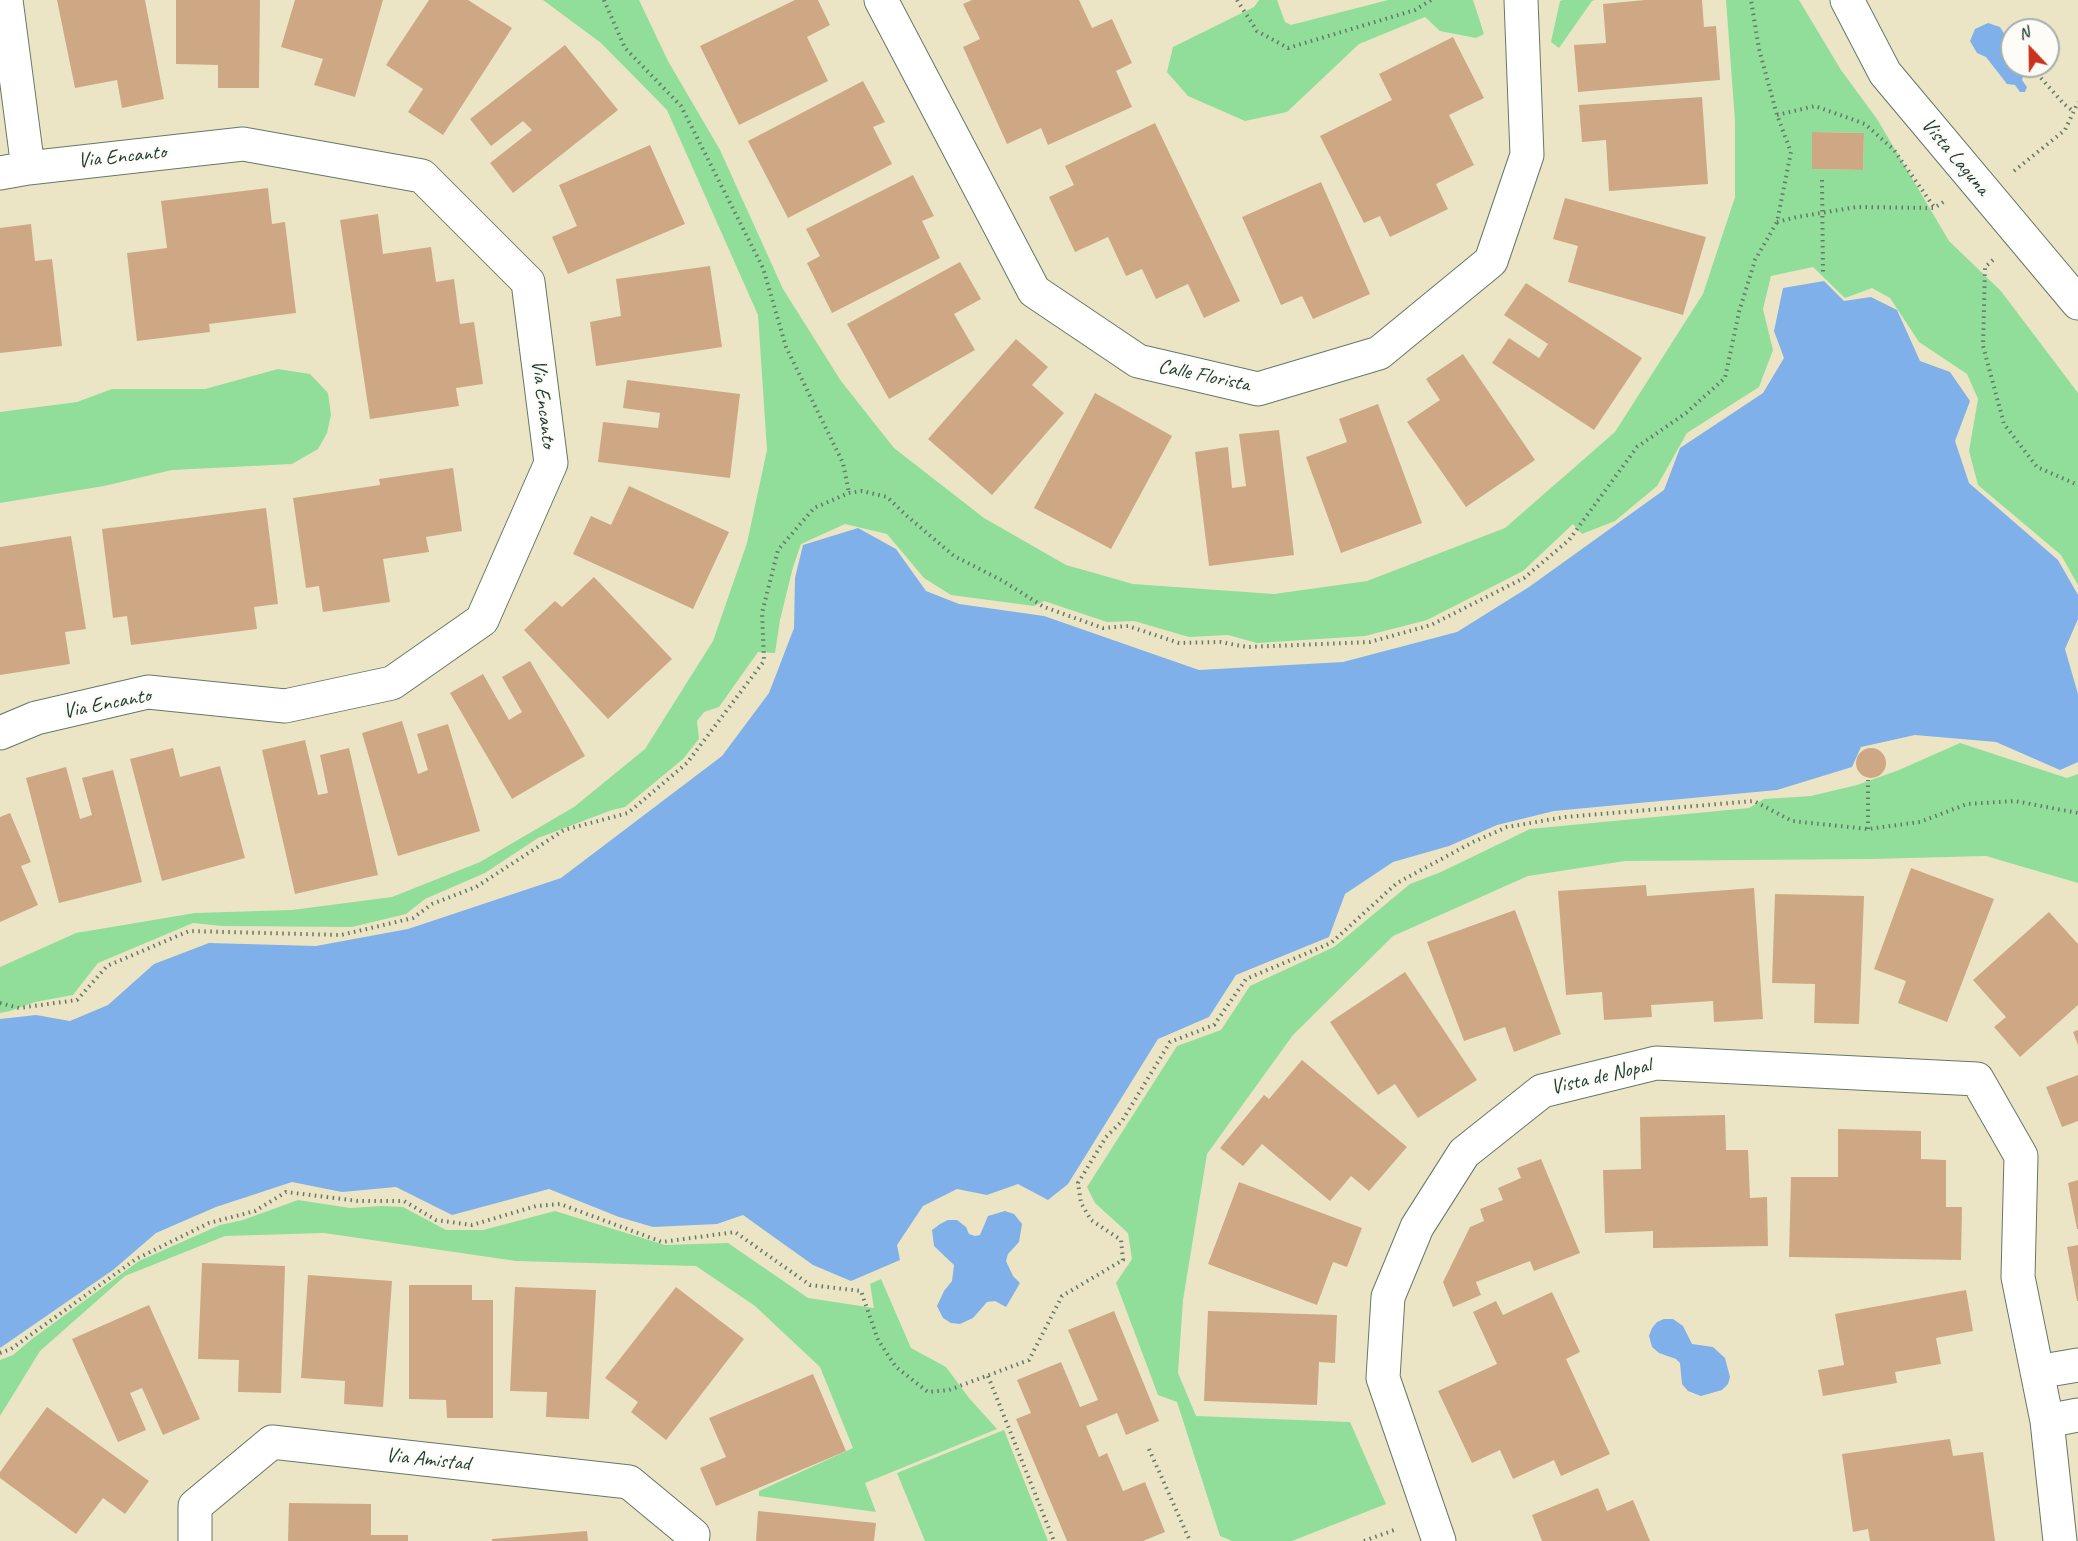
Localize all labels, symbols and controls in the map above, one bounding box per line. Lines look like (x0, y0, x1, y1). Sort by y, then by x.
north arrow (2000, 18, 2060, 78)
text: N (2016, 22, 2032, 44)
street label: Vista Laguna (1915, 113, 1995, 201)
street label: Via Encanto (77, 140, 167, 174)
street label: Calle Florista (1156, 354, 1252, 398)
street label: Via Encanto (525, 358, 561, 450)
street label: Via Encanto (61, 683, 153, 725)
street label: Vista de Nopal (1549, 1053, 1653, 1101)
street label: Via Amistad (385, 1443, 471, 1477)

